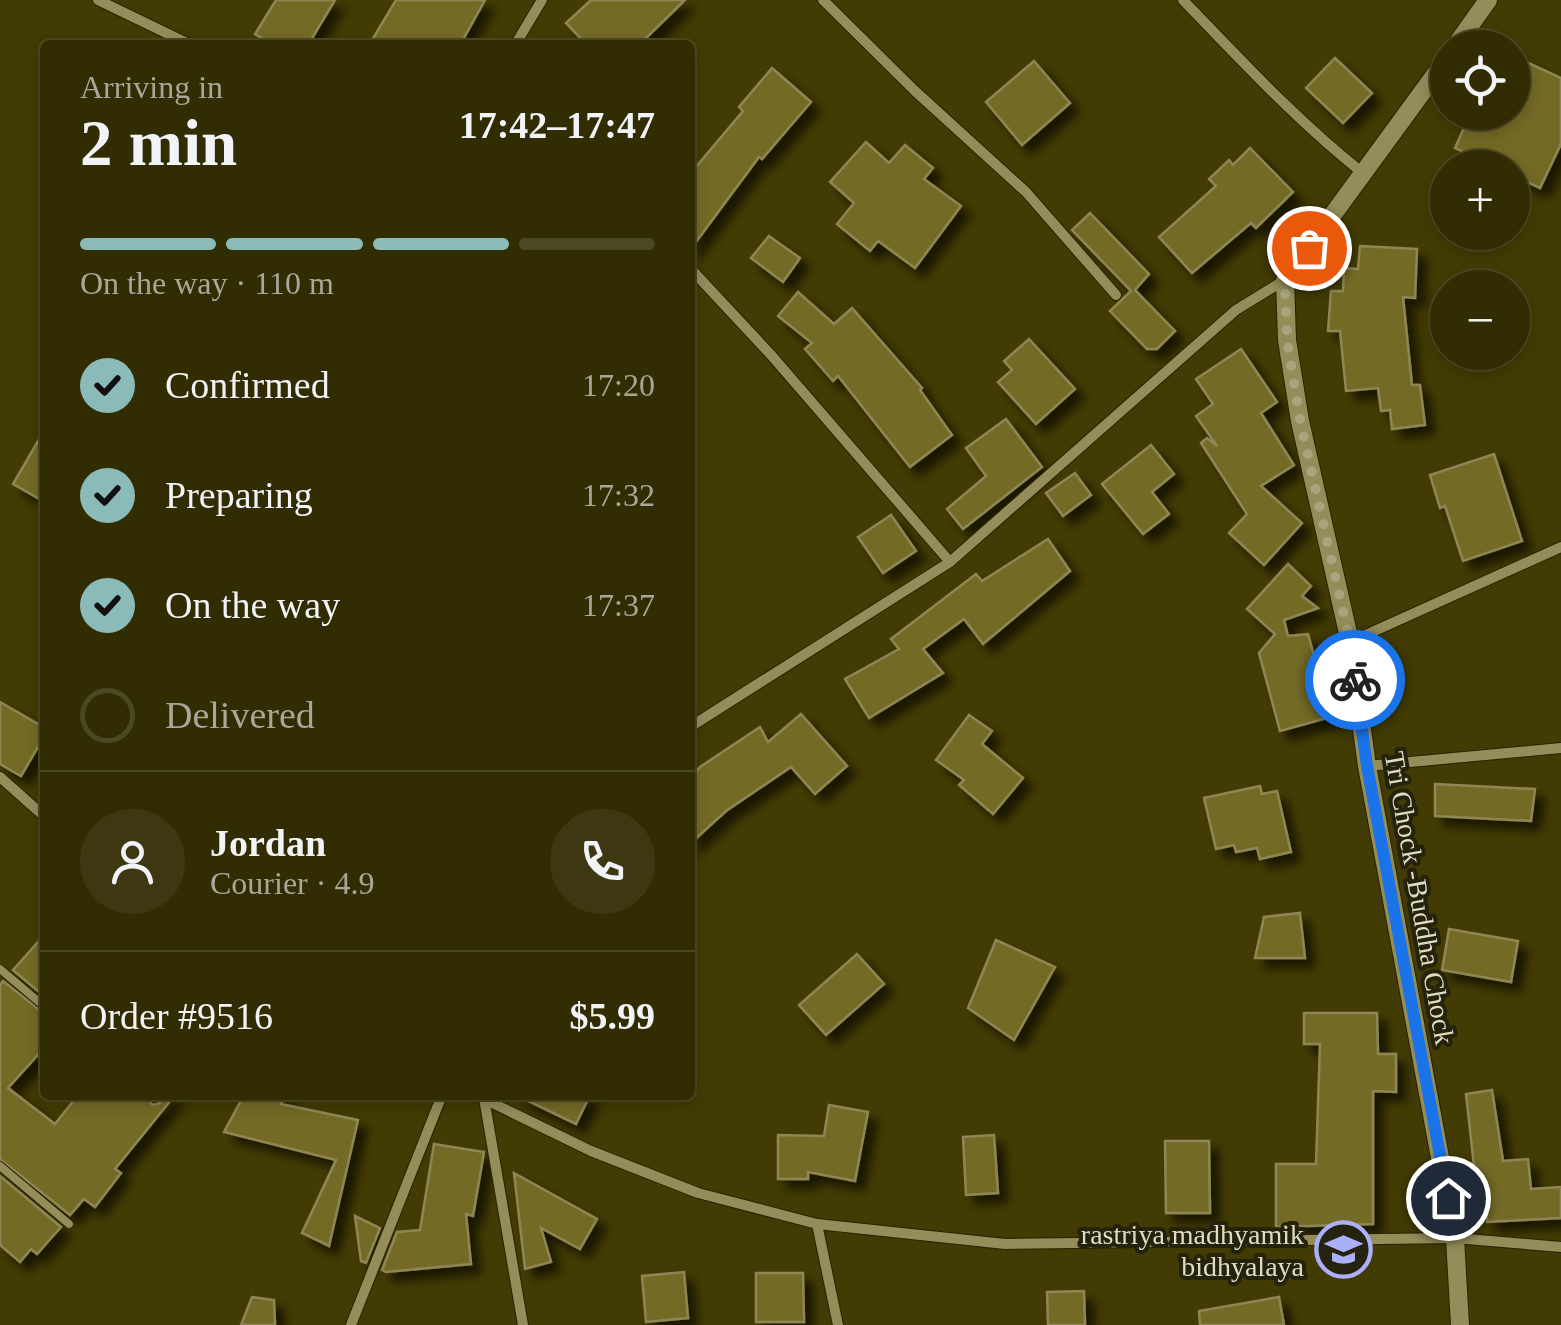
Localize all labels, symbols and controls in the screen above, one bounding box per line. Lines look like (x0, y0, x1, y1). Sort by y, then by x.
map controls (1430, 30, 1530, 370)
button: locate (1430, 30, 1530, 130)
text: Arriving in (80, 69, 223, 105)
text: 17:42–17:47 (459, 104, 655, 146)
text: 2 min (80, 107, 237, 179)
button: + (1430, 150, 1530, 250)
pin (1267, 206, 1352, 291)
icon: bag (1282, 221, 1337, 276)
text: On the way · 110 m (80, 265, 334, 301)
button: − (1430, 270, 1530, 370)
icon: check (80, 358, 135, 413)
text: Confirmed (165, 364, 330, 406)
text: 17:20 (582, 367, 655, 403)
icon: check (80, 468, 135, 523)
text: Preparing (165, 474, 313, 516)
text: 17:32 (582, 477, 655, 513)
icon: check (80, 578, 135, 633)
text: On the way (165, 584, 340, 626)
text: 17:37 (582, 587, 655, 623)
courier (1305, 630, 1405, 730)
icon: bike (1328, 653, 1383, 708)
text: Delivered (165, 694, 315, 736)
street label: Tri Chock -Buddha Chock (1378, 749, 1461, 1047)
button: person (80, 809, 185, 914)
button: phone (550, 809, 655, 914)
text: Jordan (210, 822, 326, 864)
text: Courier · 4.9 (210, 865, 374, 901)
text: Order #9516 (80, 995, 273, 1037)
text: $5.99 (570, 995, 655, 1037)
pin (1406, 1156, 1491, 1241)
icon: home (1421, 1171, 1476, 1226)
place label: rastriya madhyamik bidhyalaya (1081, 1219, 1305, 1282)
school or university icon: rastriya madhyamik bidhyalaya (1313, 1220, 1373, 1280)

